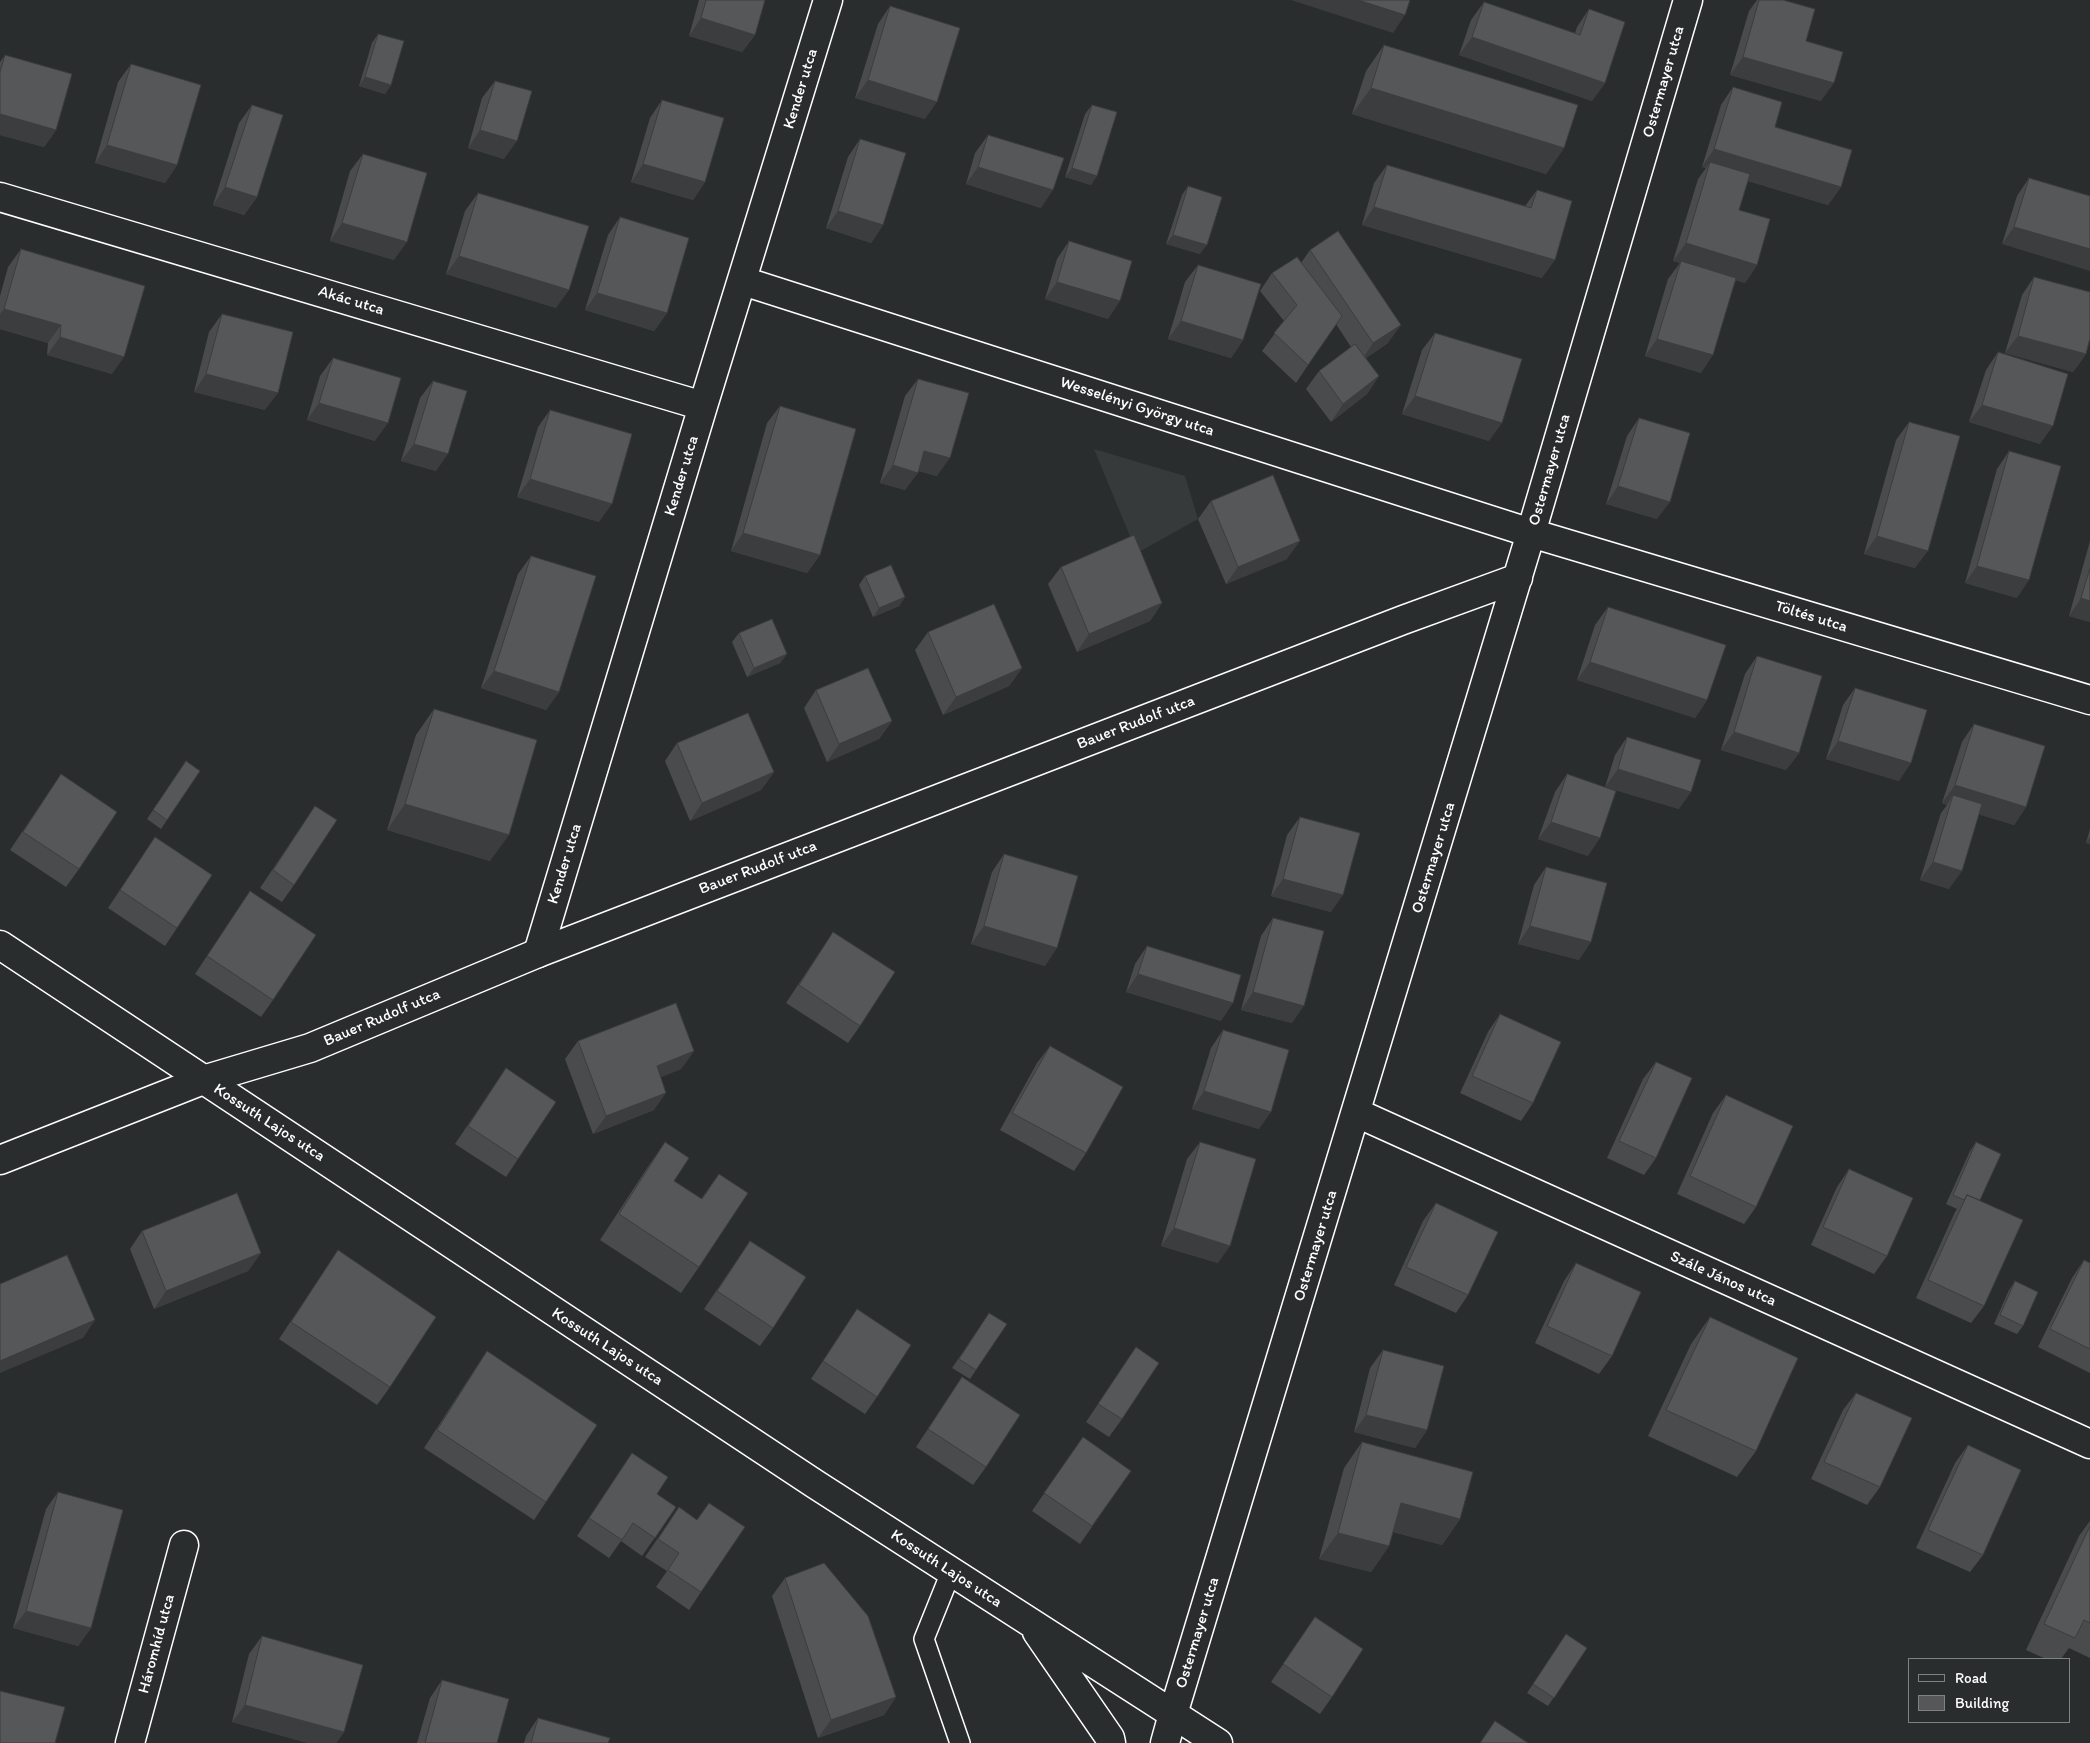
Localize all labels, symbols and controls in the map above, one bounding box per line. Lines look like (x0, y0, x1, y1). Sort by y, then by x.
street label: Ostermayer utca (1639, 24, 1689, 140)
street label: Kender utca (780, 47, 822, 131)
street label: Akác utca (316, 282, 386, 320)
street label: Wesselényi György utca (1057, 373, 1217, 441)
street label: Ostermayer utca (1525, 412, 1575, 528)
street label: Kender utca (661, 434, 703, 518)
street label: Töltés utca (1773, 597, 1849, 637)
street label: Bauer Rudolf utca (1074, 692, 1198, 754)
street label: Ostermayer utca (1408, 800, 1460, 916)
street label: Kender utca (544, 822, 586, 906)
street label: Bauer Rudolf utca (696, 837, 820, 899)
street label: Bauer Rudolf utca (321, 985, 443, 1051)
street label: Kossuth Lajos utca (210, 1080, 328, 1166)
street label: Ostermayer utca (1290, 1188, 1342, 1304)
street label: Szále János utca (1667, 1247, 1779, 1311)
street label: Kossuth Lajos utca (548, 1304, 666, 1390)
street label: Kossuth Lajos utca (887, 1526, 1005, 1612)
street label: Ostermayer utca (1172, 1575, 1224, 1691)
street label: Háromhíd utca (135, 1592, 179, 1696)
legend (1908, 1658, 2070, 1723)
text: Road (1955, 1669, 1987, 1687)
text: Building (1955, 1694, 2009, 1712)

